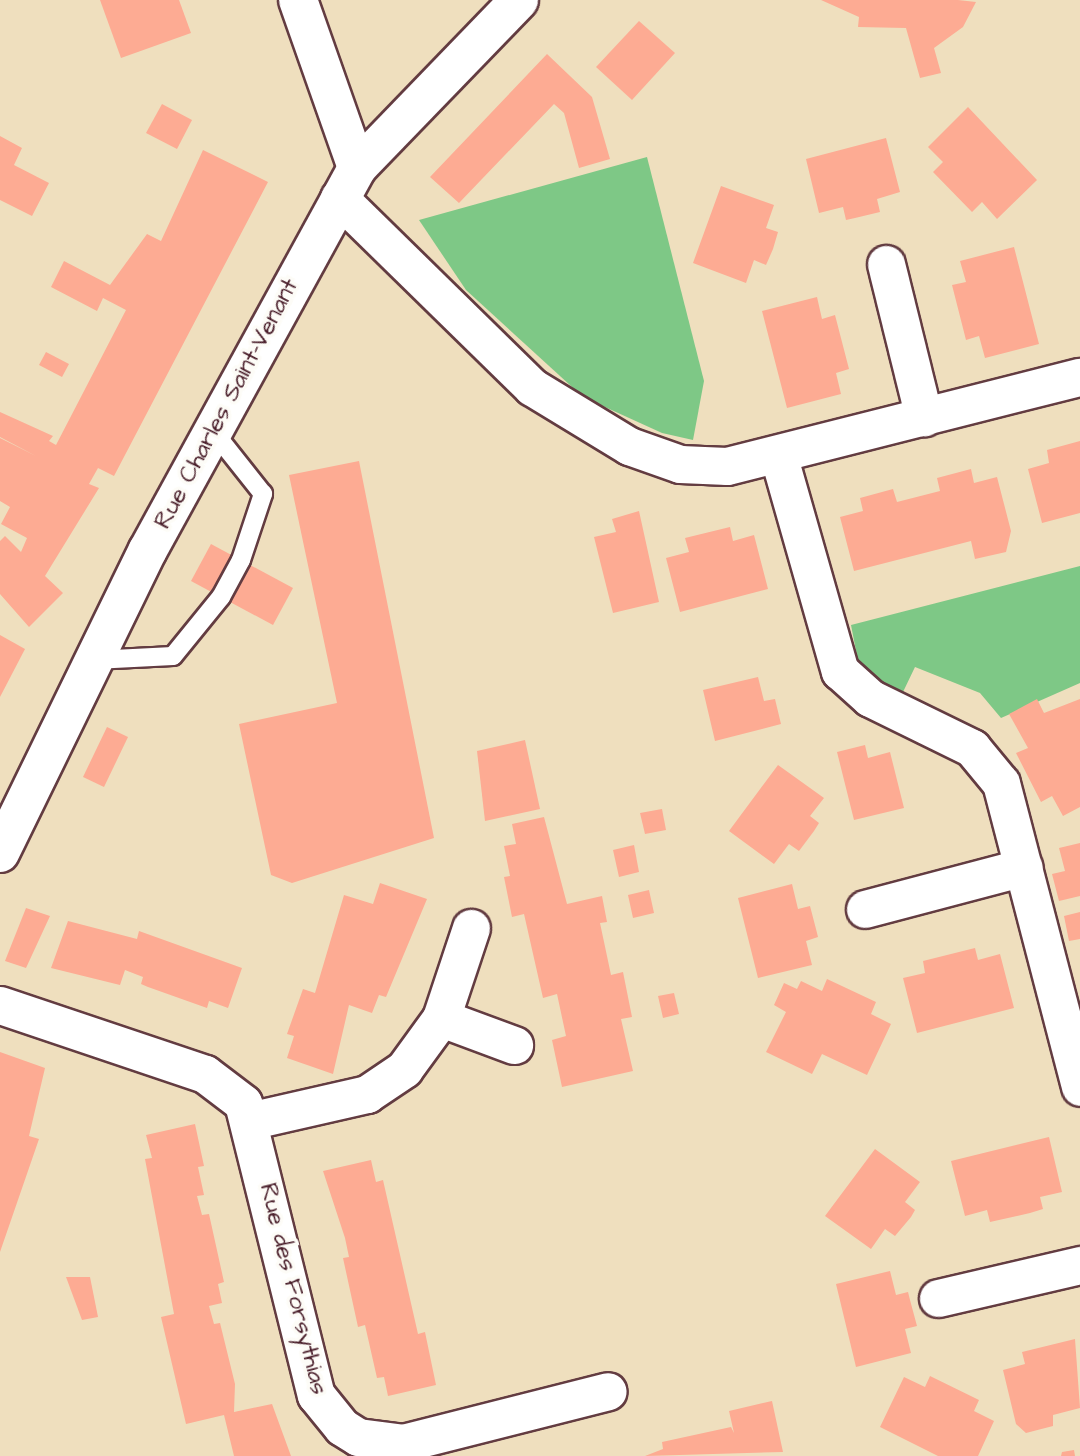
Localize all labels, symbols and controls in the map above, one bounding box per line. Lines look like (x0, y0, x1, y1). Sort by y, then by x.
street label: Rue Charles Saint-Venant (149, 274, 305, 534)
street label: Rue des Forsythias (253, 1180, 333, 1398)

